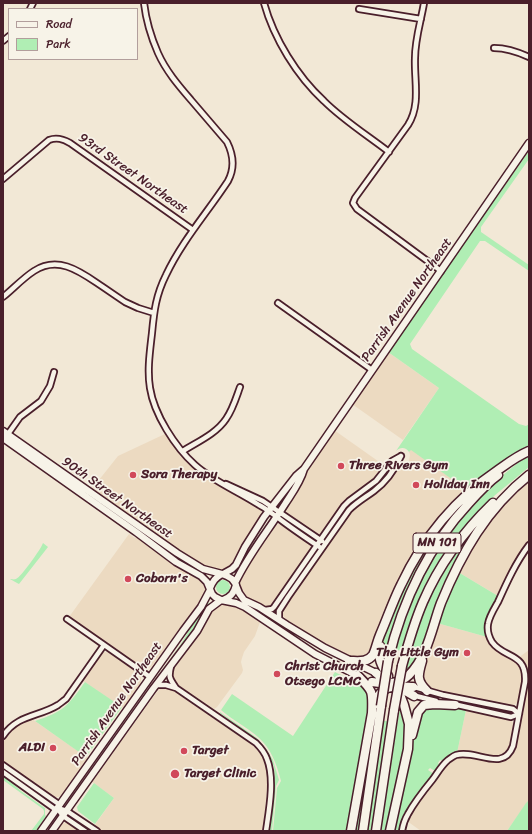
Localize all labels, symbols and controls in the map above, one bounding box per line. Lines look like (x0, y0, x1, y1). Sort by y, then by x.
legend (8, 8, 138, 60)
text: Road (46, 13, 72, 35)
text: Park (46, 33, 71, 55)
street label: 93rd Street Northeast (75, 130, 191, 218)
street label: Parrish Avenue Northeast (358, 235, 456, 365)
street label: 90th Street Northeast (59, 454, 175, 542)
place label: Three Rivers Gym (349, 458, 448, 474)
marker: Three Rivers Gym (336, 461, 346, 471)
place label: Sora Therapy (141, 467, 217, 483)
marker: Sora Therapy (128, 470, 138, 480)
place label: Holiday Inn (424, 477, 490, 493)
marker: Holiday Inn (411, 480, 421, 490)
road number: MN 101 (413, 533, 461, 553)
place label: Coborn's (136, 571, 188, 587)
marker: Coborn's (123, 574, 133, 584)
street label: Parrish Avenue Northeast (68, 639, 166, 769)
place label: The Little Gym (376, 645, 459, 661)
marker: The Little Gym (462, 648, 472, 658)
place label: Christ Church Otsego LCMC (285, 659, 364, 690)
marker: Christ Church Otsego LCMC (272, 669, 282, 679)
place label: ALDI (19, 740, 45, 756)
marker: ALDI (48, 743, 58, 753)
place label: Target (192, 743, 228, 759)
marker: Target (179, 746, 189, 756)
place label: Target Clinic (184, 766, 256, 782)
marker: Target Clinic (169, 768, 181, 780)

